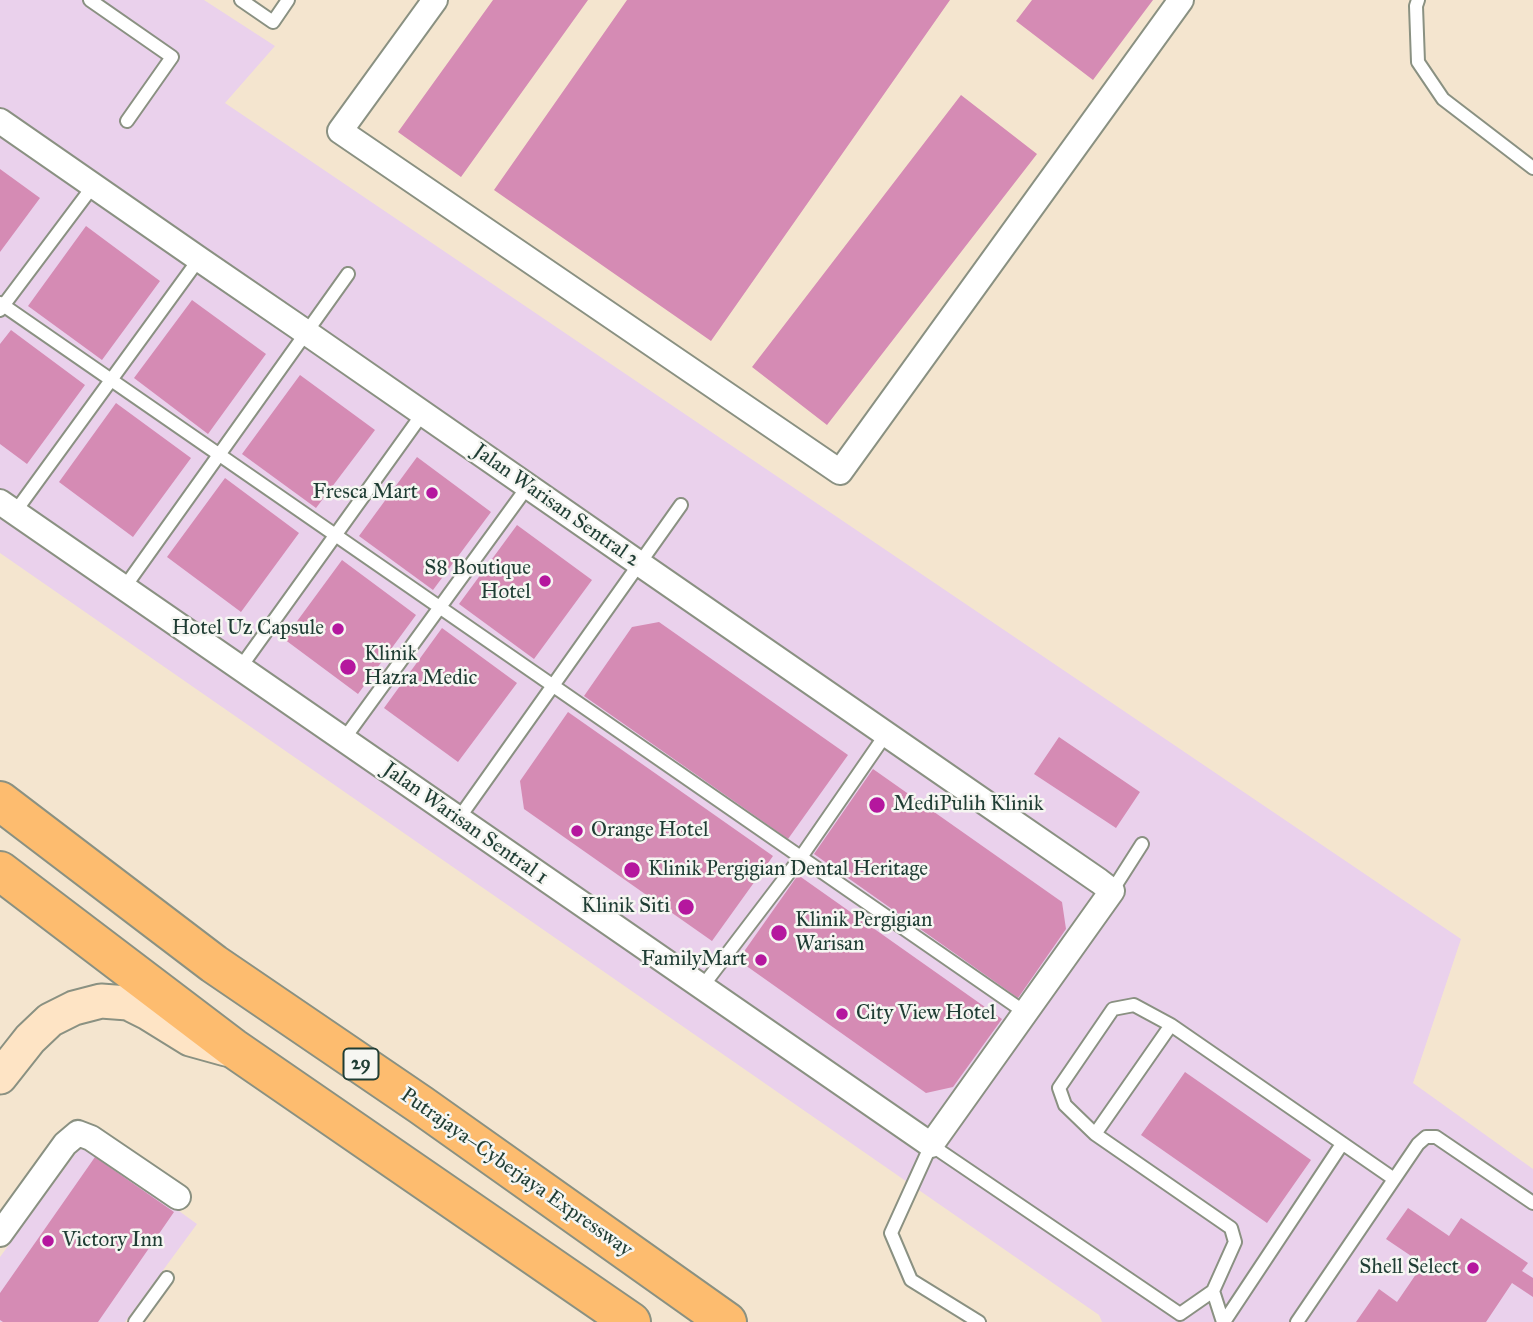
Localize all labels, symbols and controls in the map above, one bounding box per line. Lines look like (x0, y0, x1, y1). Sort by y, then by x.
street label: Jalan Warisan Sentral 2 (468, 439, 644, 573)
place label: Fresca Mart (313, 480, 418, 506)
marker: Fresca Mart (424, 485, 440, 501)
place label: S8 Boutique Hotel (424, 556, 531, 606)
marker: S8 Boutique Hotel (537, 573, 553, 589)
place label: Hotel Uz Capsule (172, 616, 324, 642)
marker: Hotel Uz Capsule (330, 621, 346, 637)
place label: Klinik Hazra Medic (364, 642, 477, 692)
marker: Klinik Hazra Medic (338, 657, 358, 677)
street label: Jalan Warisan Sentral 1 (378, 757, 552, 891)
place label: MediPulih Klinik (893, 792, 1044, 818)
marker: MediPulih Klinik (867, 795, 887, 815)
place label: Orange Hotel (591, 818, 709, 844)
marker: Orange Hotel (569, 823, 585, 839)
place label: Klinik Pergigian Dental Heritage (648, 857, 928, 883)
marker: Klinik Pergigian Dental Heritage (622, 860, 642, 880)
place label: Klinik Siti (581, 894, 670, 920)
marker: Klinik Siti (676, 897, 696, 917)
place label: Klinik Pergigian Warisan (795, 908, 932, 958)
marker: Klinik Pergigian Warisan (769, 923, 789, 943)
place label: FamilyMart (641, 947, 747, 973)
marker: FamilyMart (753, 952, 769, 968)
place label: City View Hotel (856, 1001, 996, 1027)
marker: City View Hotel (834, 1006, 850, 1022)
road number: 29 (344, 1048, 378, 1080)
street label: Putrajaya–Cyberjaya Expressway (395, 1083, 637, 1263)
place label: Victory Inn (62, 1228, 163, 1254)
marker: Victory Inn (40, 1233, 56, 1249)
place label: Shell Select (1359, 1255, 1459, 1281)
marker: Shell Select (1465, 1260, 1481, 1276)

